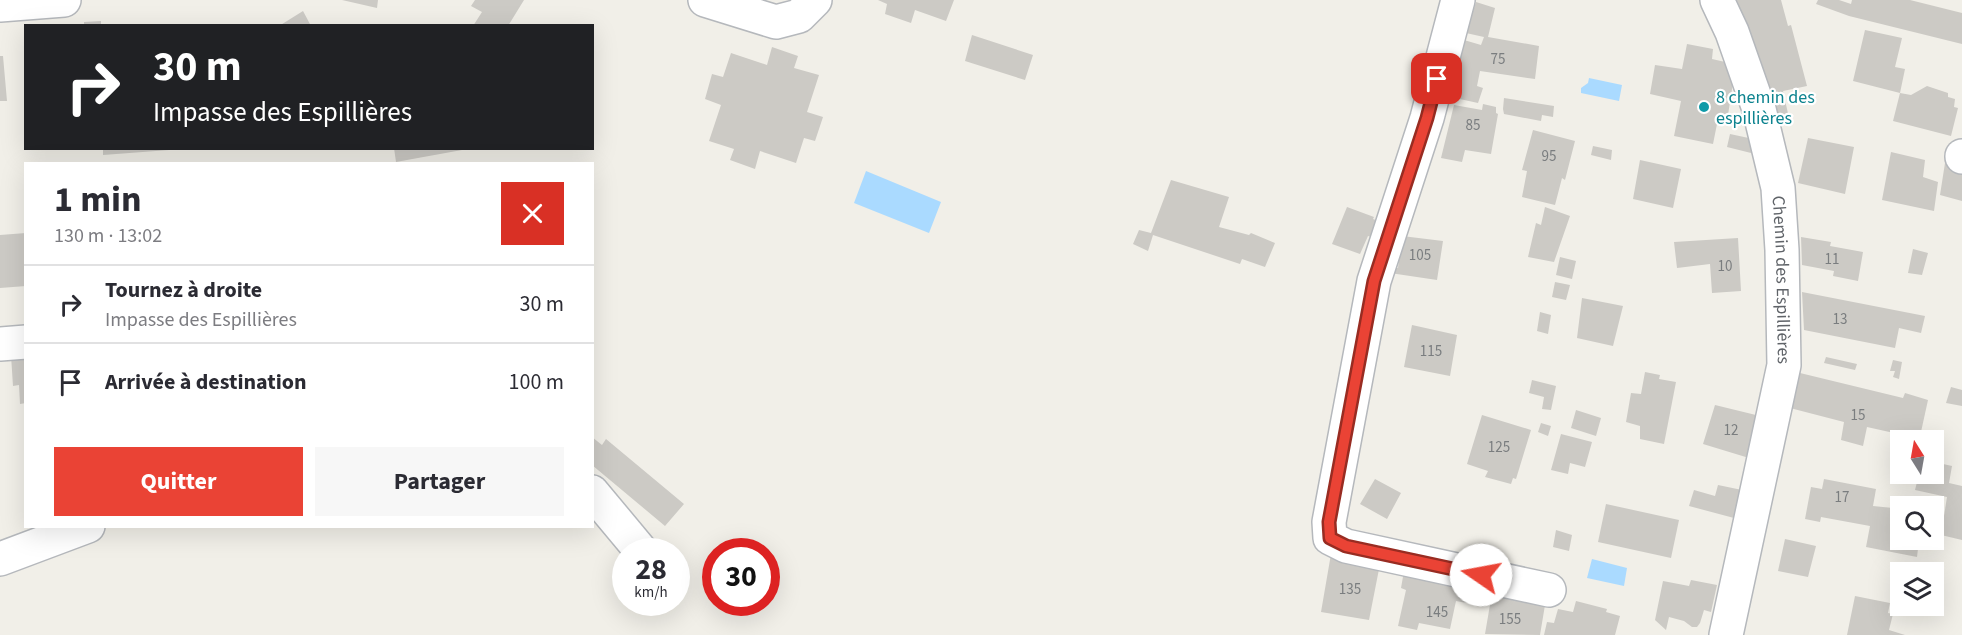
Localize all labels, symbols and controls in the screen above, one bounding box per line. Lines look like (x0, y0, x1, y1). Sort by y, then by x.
text: 30 m (153, 37, 242, 97)
icon: right (54, 48, 132, 126)
house number: 75 (1491, 49, 1505, 70)
pin (1411, 53, 1462, 104)
icon: arrive (1420, 62, 1453, 95)
place label: 8 chemin des espillières (1716, 85, 1815, 131)
text: Impasse des Espillières (153, 93, 412, 132)
marker: 8 chemin des espillières (1697, 100, 1711, 114)
house number: 85 (1466, 115, 1480, 136)
house number: 95 (1542, 146, 1556, 167)
text: 1 min (54, 174, 142, 225)
button: close (501, 182, 564, 245)
street label: Chemin des Espillières (1766, 195, 1796, 364)
text: 130 m · 13:02 (54, 222, 162, 250)
house number: 105 (1409, 245, 1431, 266)
house number: 11 (1825, 249, 1839, 270)
house number: 10 (1718, 256, 1732, 277)
text: Tournez à droite (105, 274, 262, 306)
icon: right (54, 288, 87, 321)
text: 30 m (519, 288, 564, 320)
text: Impasse des Espillières (105, 306, 297, 334)
house number: 13 (1833, 309, 1847, 330)
house number: 115 (1420, 341, 1442, 362)
icon: arrive (54, 366, 87, 399)
text: Arrivée à destination (105, 366, 307, 398)
text: 100 m (509, 366, 564, 398)
house number: 15 (1851, 405, 1865, 426)
house number: 12 (1724, 420, 1738, 441)
north arrow (1890, 430, 1944, 484)
map controls (1890, 430, 1944, 616)
house number: 125 (1488, 437, 1510, 458)
button: Quitter (54, 447, 303, 516)
button: Partager (315, 447, 564, 516)
house number: 17 (1835, 487, 1849, 508)
button: search (1890, 496, 1944, 550)
speed limit sign: 30 (702, 538, 780, 616)
position arrow (1449, 543, 1513, 607)
text: 28 (635, 548, 667, 591)
button: layers (1890, 562, 1944, 616)
house number: 135 (1339, 579, 1361, 600)
text: km/h (634, 582, 668, 603)
house number: 145 (1426, 602, 1448, 623)
house number: 155 (1499, 609, 1521, 630)

